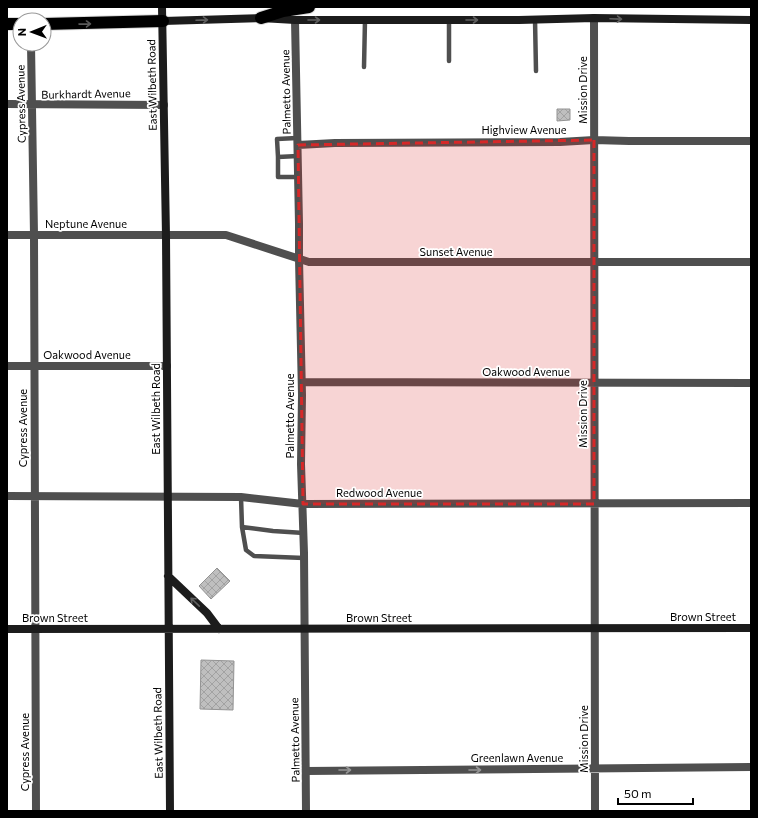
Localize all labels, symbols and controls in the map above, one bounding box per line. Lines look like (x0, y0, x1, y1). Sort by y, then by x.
north arrow (12, 12, 52, 52)
one-way arrow (609, 15, 622, 23)
one-way arrow (195, 16, 208, 24)
one-way arrow (307, 16, 320, 24)
one-way arrow (465, 16, 478, 24)
one-way arrow (78, 20, 91, 28)
text: N (15, 28, 28, 36)
street label: East Wilbeth Road (144, 39, 159, 131)
street label: Palmetto Avenue (278, 49, 293, 135)
street label: Mission Drive (576, 56, 589, 124)
street label: Cypress Avenue (13, 65, 28, 143)
street label: Burkhardt Avenue (41, 86, 131, 101)
street label: Highview Avenue (482, 123, 567, 136)
street label: Neptune Avenue (45, 217, 127, 230)
street label: Sunset Avenue (420, 245, 493, 258)
street label: Oakwood Avenue (43, 348, 131, 361)
street label: East Wilbeth Road (149, 363, 162, 455)
street label: Oakwood Avenue (482, 365, 570, 378)
street label: Palmetto Avenue (283, 373, 296, 459)
street label: Mission Drive (576, 380, 589, 448)
street label: Cypress Avenue (16, 389, 29, 467)
street label: Redwood Avenue (336, 486, 422, 499)
one-way arrow (190, 597, 200, 607)
street label: Brown Street (670, 610, 736, 623)
street label: Brown Street (22, 611, 88, 624)
street label: Brown Street (346, 611, 412, 624)
street label: East Wilbeth Road (150, 687, 165, 779)
street label: Palmetto Avenue (287, 697, 302, 783)
street label: Mission Drive (577, 705, 590, 773)
street label: Cypress Avenue (18, 713, 31, 791)
street label: Greenlawn Avenue (471, 751, 563, 764)
one-way arrow (338, 766, 351, 774)
one-way arrow (468, 766, 481, 774)
scale bar (618, 780, 693, 806)
text: 50 m (624, 786, 652, 800)

